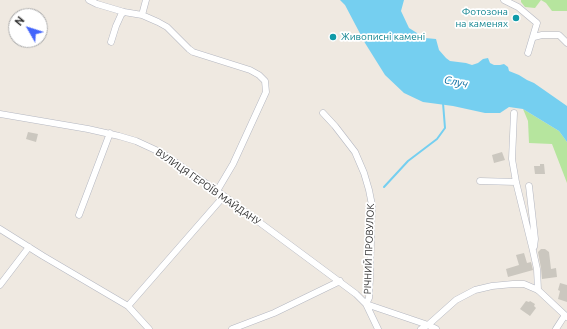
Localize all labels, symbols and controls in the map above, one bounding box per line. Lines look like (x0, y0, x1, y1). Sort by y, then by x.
place label: Фотозона на каменях (455, 6, 508, 30)
north arrow (8, 8, 48, 48)
marker: Фотозона на каменях (511, 13, 521, 23)
text: N (12, 14, 27, 28)
place label: Живописні камені (341, 31, 425, 43)
marker: Живописні камені (328, 32, 338, 42)
water label: Случ (443, 73, 469, 91)
street label: ВУЛИЦЯ ГЕРОЇВ МАЙДАНУ (153, 146, 263, 228)
street label: РІЧНИЙ ПРОВУЛОК (361, 203, 377, 295)

